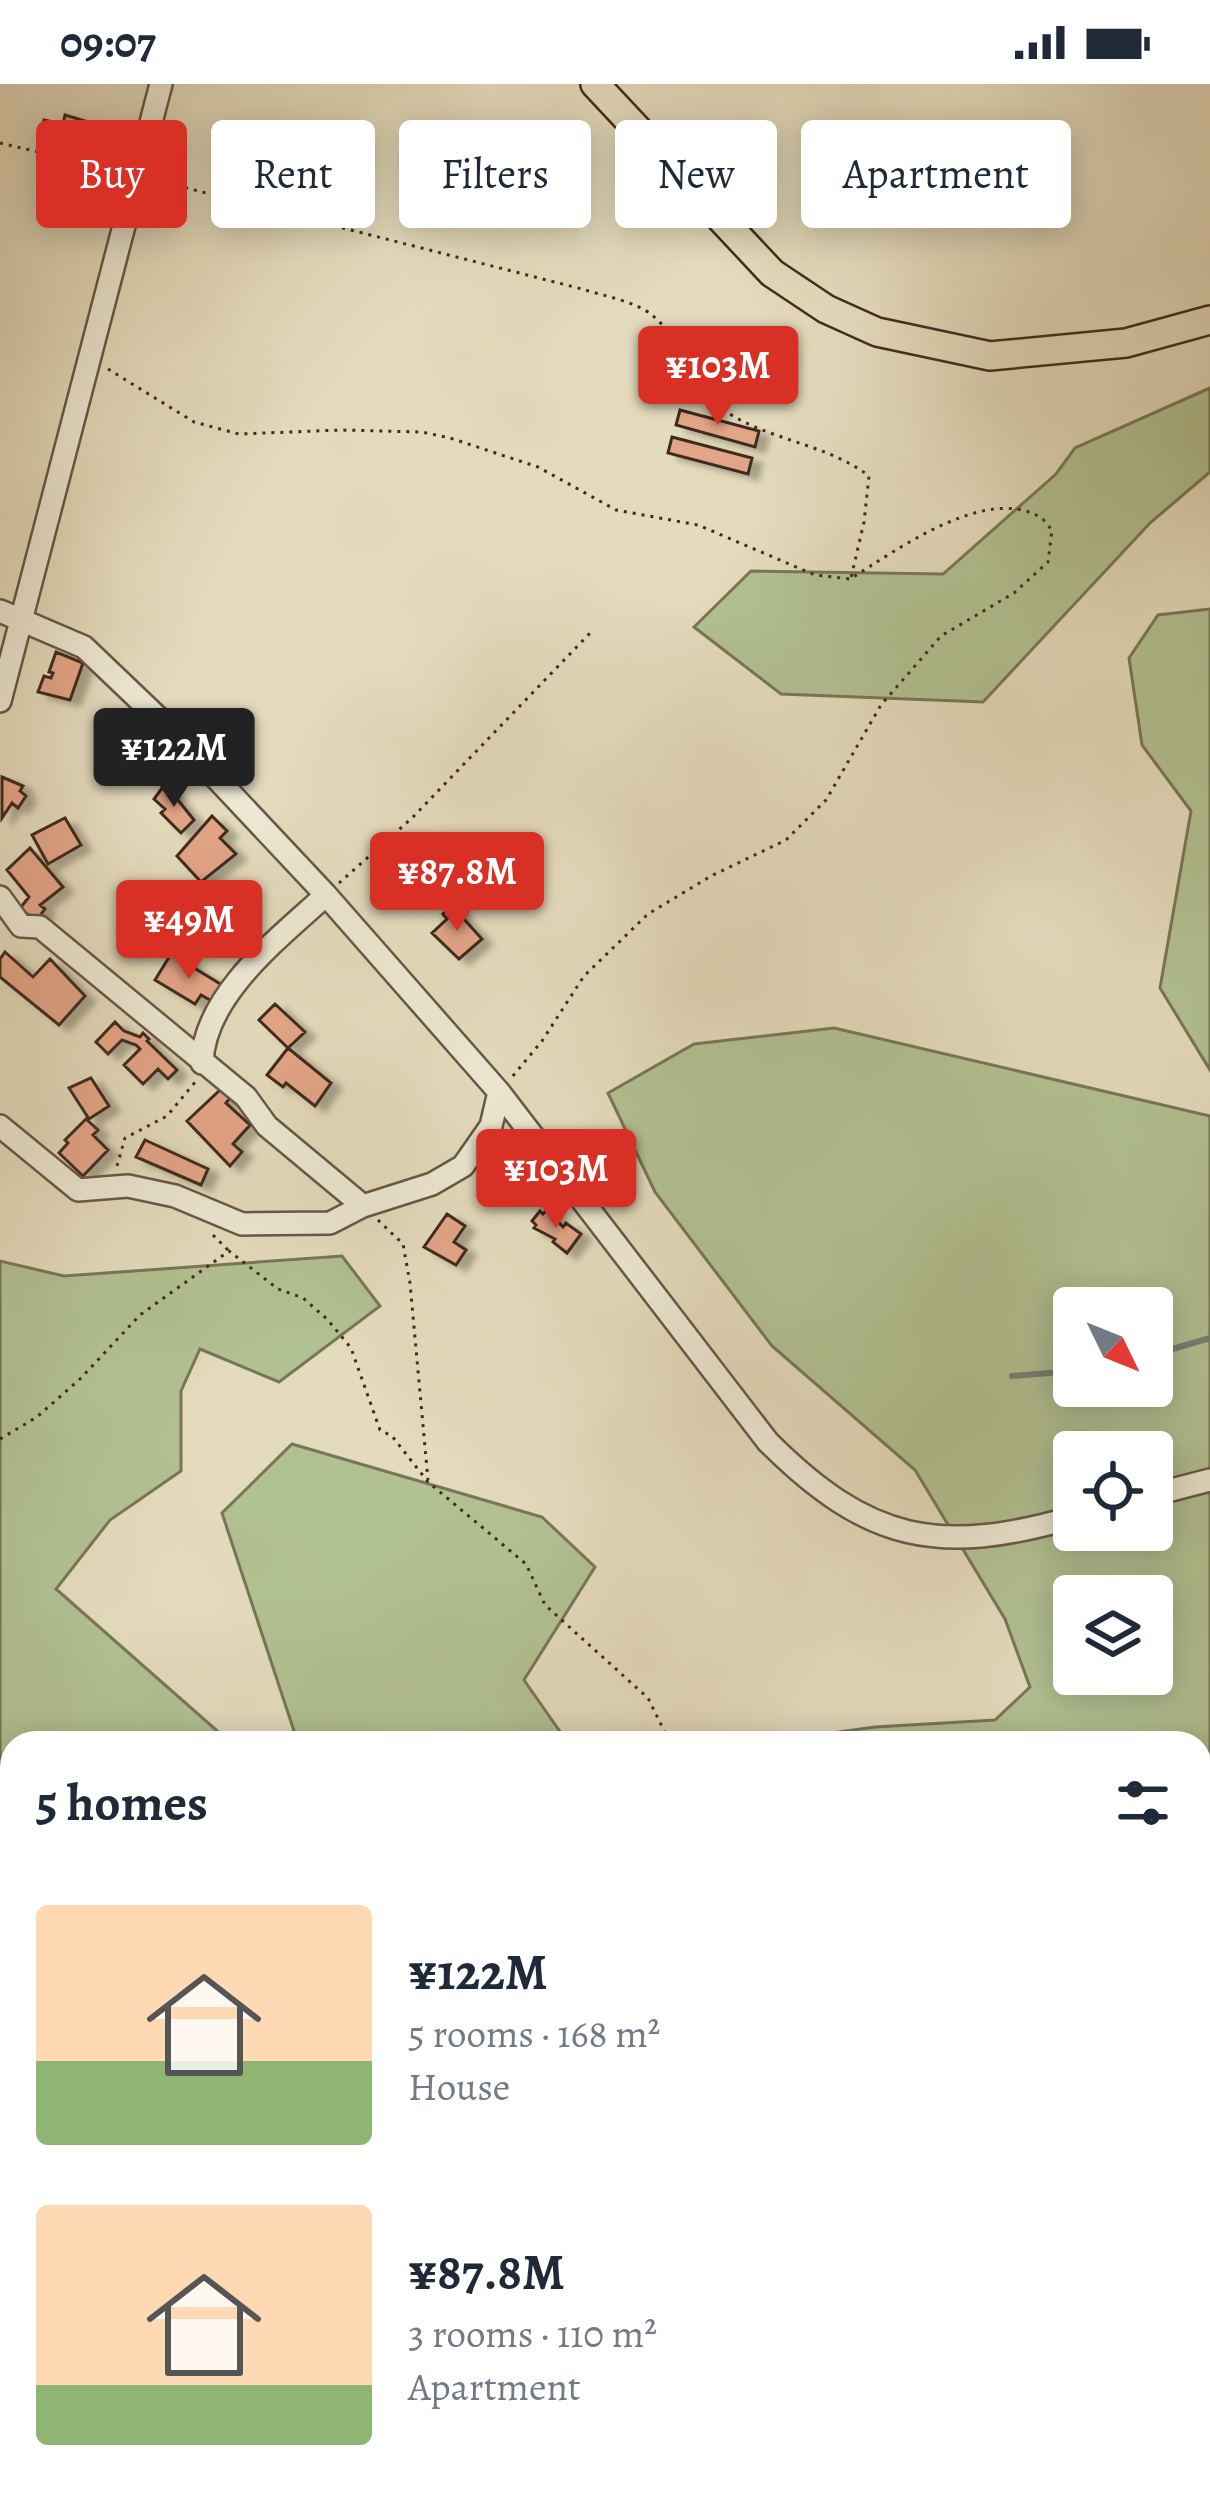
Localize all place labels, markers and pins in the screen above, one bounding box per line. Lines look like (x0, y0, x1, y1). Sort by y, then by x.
pin: ¥103M (634, 326, 802, 428)
pin: ¥122M (90, 708, 258, 810)
pin: ¥87.8M (359, 832, 555, 934)
pin: ¥49M (118, 880, 260, 982)
pin: ¥103M (472, 1129, 640, 1231)

